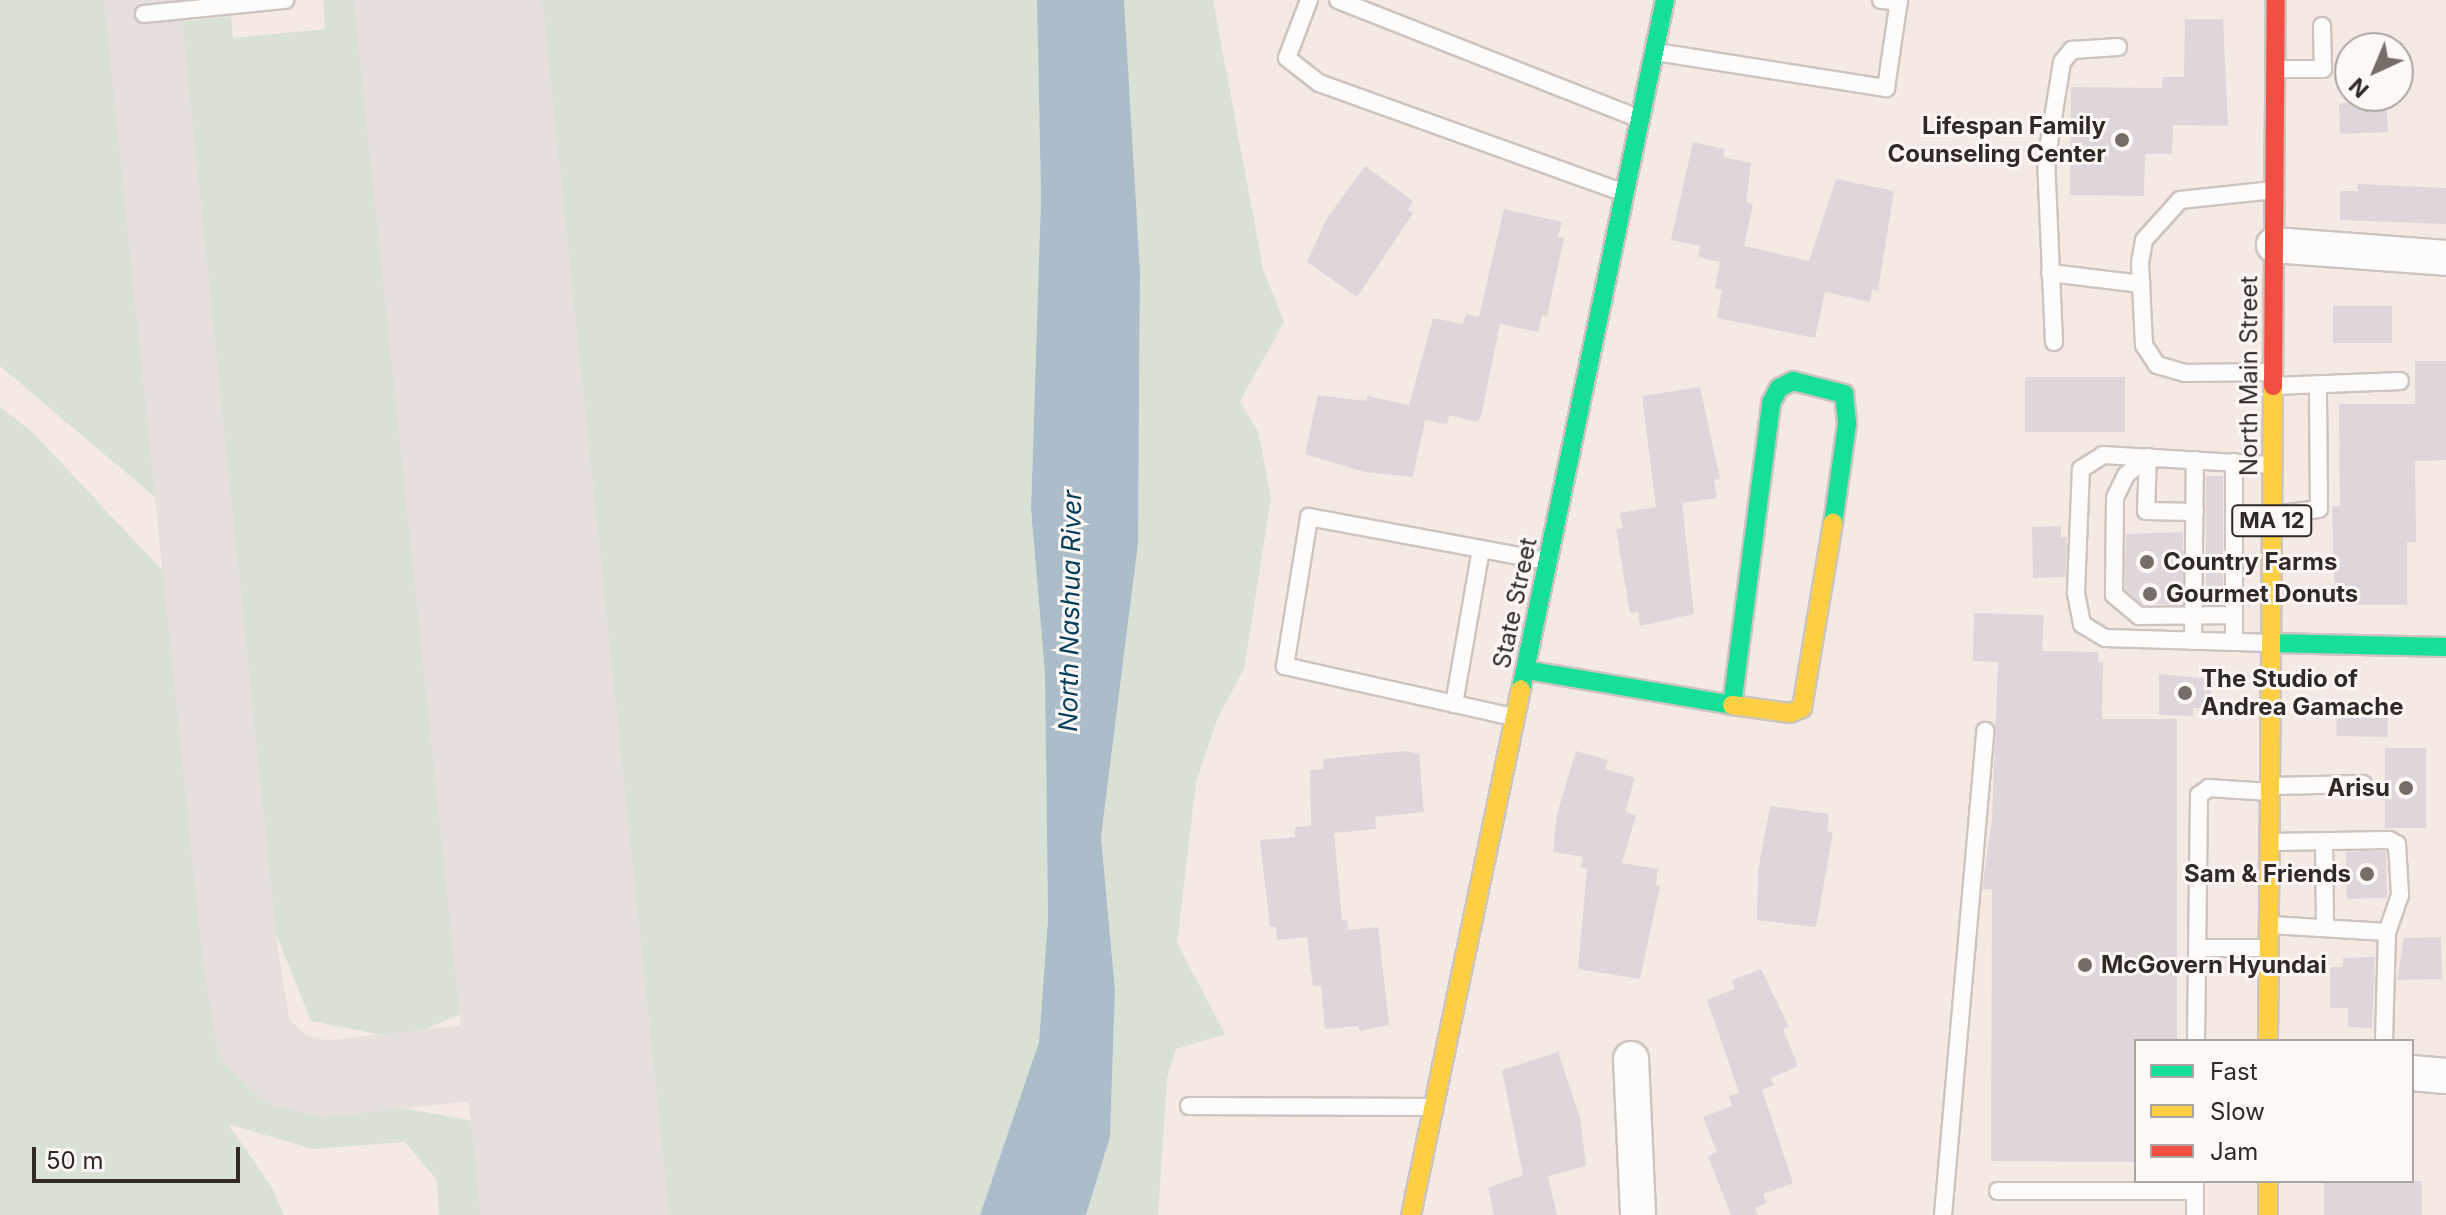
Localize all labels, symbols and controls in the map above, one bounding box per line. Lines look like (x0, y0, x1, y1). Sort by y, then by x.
north arrow (2334, 32, 2414, 112)
text: N (2344, 73, 2374, 103)
place label: Lifespan Family Counseling Center (1887, 112, 2106, 168)
marker: Lifespan Family Counseling Center (2113, 131, 2131, 149)
street label: North Main Street (2235, 276, 2263, 476)
water label: North Nashua River (1052, 490, 1088, 732)
road number: MA 12 (2230, 503, 2314, 539)
street label: State Street (1487, 535, 1543, 671)
place label: Country Farms (2163, 548, 2337, 576)
marker: Country Farms (2138, 553, 2156, 571)
place label: Gourmet Donuts (2166, 580, 2358, 608)
marker: Gourmet Donuts (2141, 585, 2159, 603)
place label: The Studio of Andrea Gamache (2201, 665, 2403, 721)
marker: The Studio of Andrea Gamache (2176, 684, 2194, 702)
place label: Arisu (2327, 774, 2390, 802)
marker: Arisu (2397, 779, 2415, 797)
place label: Sam & Friends (2184, 860, 2351, 888)
marker: Sam & Friends (2358, 865, 2376, 883)
place label: McGovern Hyundai (2101, 951, 2327, 979)
marker: McGovern Hyundai (2076, 956, 2094, 974)
legend (2134, 1039, 2414, 1183)
text: Fast (2210, 1057, 2258, 1086)
text: Slow (2210, 1097, 2265, 1126)
scale bar (36, 1131, 244, 1181)
text: Jam (2210, 1137, 2258, 1166)
text: 50 m (46, 1146, 104, 1175)

